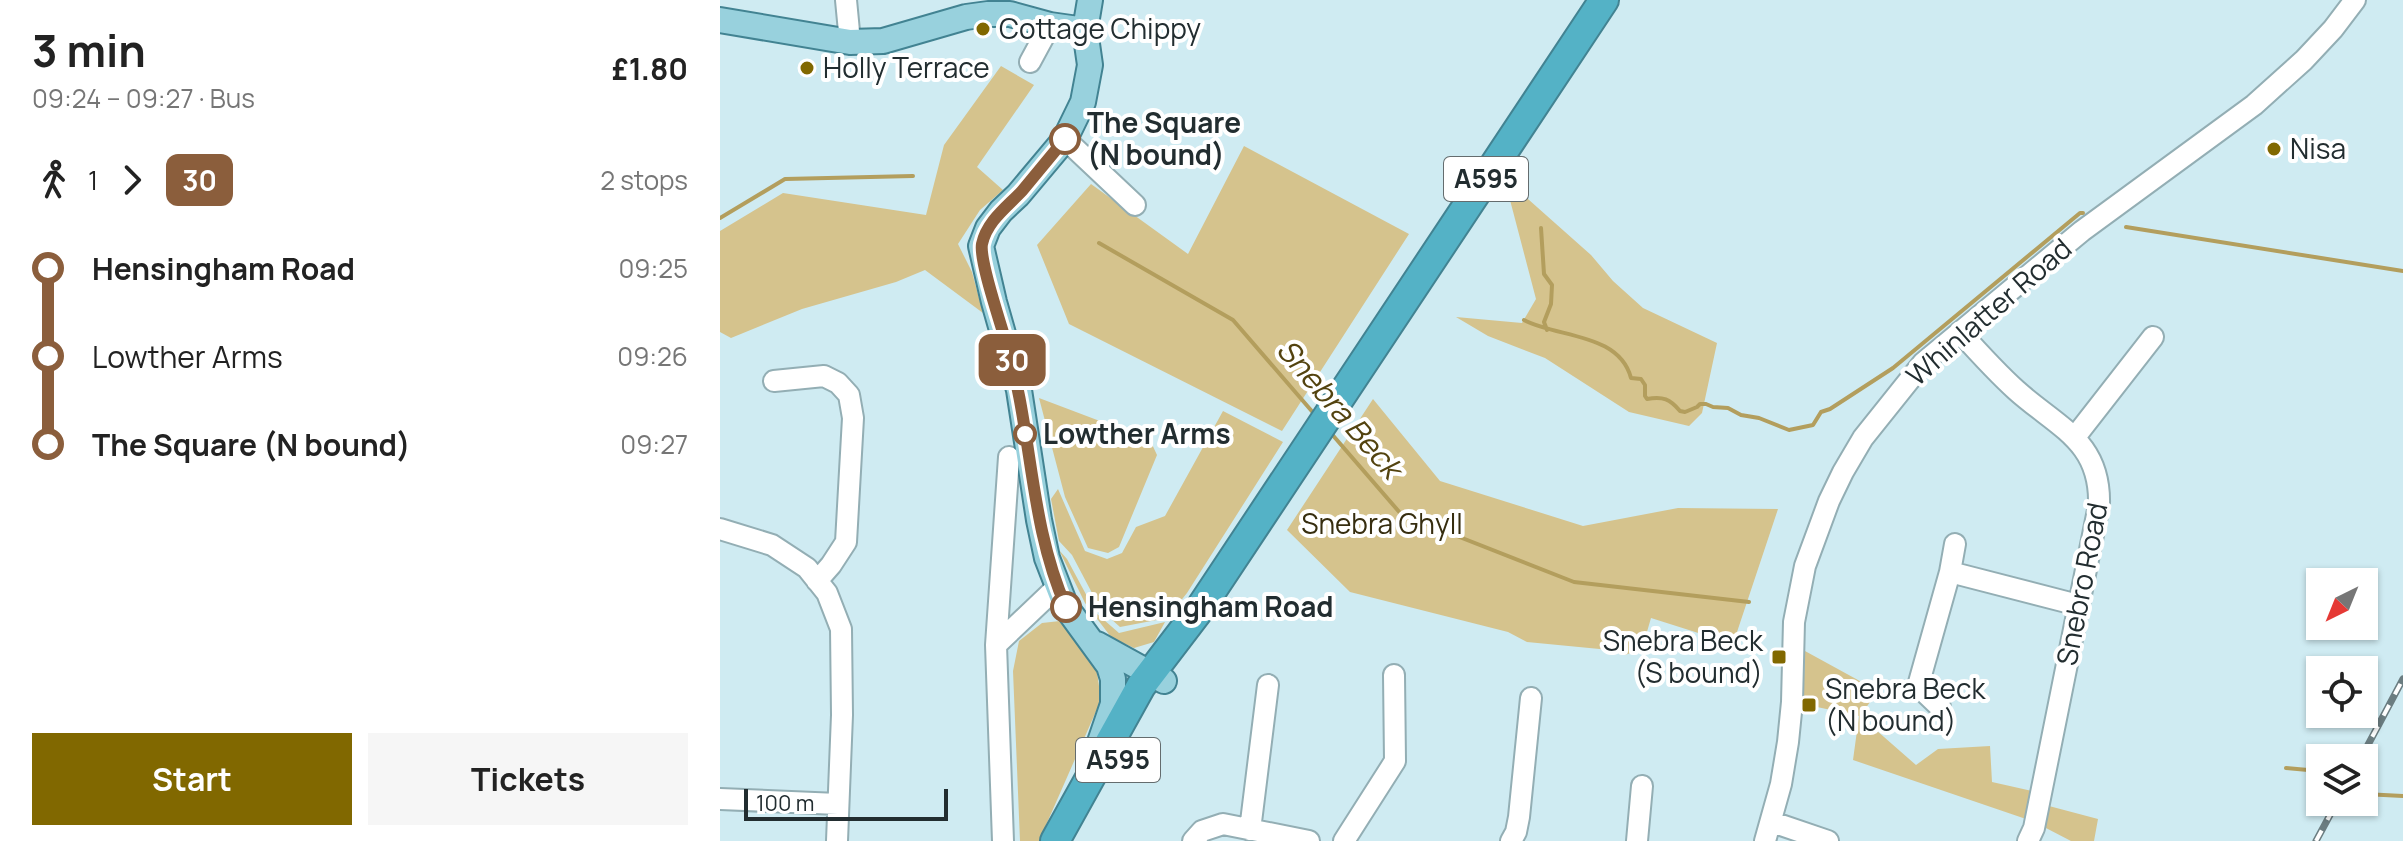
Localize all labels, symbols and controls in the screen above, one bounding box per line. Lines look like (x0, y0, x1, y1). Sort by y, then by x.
place label: Cottage Chippy (999, 9, 1201, 47)
text: 3 min (32, 20, 146, 80)
marker: Cottage Chippy (974, 20, 992, 38)
text: £1.80 (612, 48, 688, 89)
place label: Holly Terrace (823, 48, 990, 86)
marker: Holly Terrace (798, 59, 816, 77)
text: 09:24 – 09:27 · Bus (32, 80, 255, 116)
place label: The Square (N bound) (1087, 103, 1241, 173)
marker: The Square (N bound) (1050, 124, 1080, 154)
place label: Nisa (2290, 129, 2346, 167)
marker: Nisa (2265, 140, 2283, 158)
road number: A595 (1444, 157, 1528, 201)
icon: walk (32, 158, 76, 202)
icon: forward (110, 158, 154, 202)
text: 30 (182, 161, 217, 199)
text: 1 (88, 162, 98, 198)
text: 2 stops (600, 162, 688, 198)
street label: Whinlatter Road (1898, 229, 2079, 394)
text: Hensingham Road (92, 248, 355, 289)
text: 09:25 (618, 250, 688, 286)
water label: Snebra Beck (1268, 330, 1415, 489)
line badge: 30 (976, 334, 1048, 386)
text: Lowther Arms (92, 336, 283, 377)
text: 09:26 (617, 338, 688, 374)
text: 30 (995, 341, 1029, 379)
place label: Lowther Arms (1043, 414, 1231, 452)
marker: Lowther Arms (1014, 423, 1036, 445)
text: The Square (N bound) (92, 424, 411, 465)
text: 09:27 (620, 426, 688, 462)
street label: Snebro Road (2047, 499, 2115, 668)
park label: Snebra Ghyll (1301, 504, 1463, 542)
north arrow (2306, 568, 2378, 640)
map controls (2306, 568, 2378, 816)
place label: Hensingham Road (1088, 587, 1334, 625)
marker: Hensingham Road (1051, 592, 1081, 622)
place label: Snebra Beck (S bound) (1603, 621, 1764, 691)
marker: Snebra Beck (S bound) (1770, 648, 1788, 666)
button: locate (2306, 656, 2378, 728)
place label: Snebra Beck (N bound) (1825, 669, 1986, 739)
marker: Snebra Beck (N bound) (1800, 696, 1818, 714)
button: Start (32, 733, 352, 825)
button: Tickets (368, 733, 688, 825)
road number: A595 (1076, 738, 1160, 782)
button: layers (2306, 744, 2378, 816)
scale bar (744, 785, 948, 821)
text: 100 m (756, 788, 814, 818)

